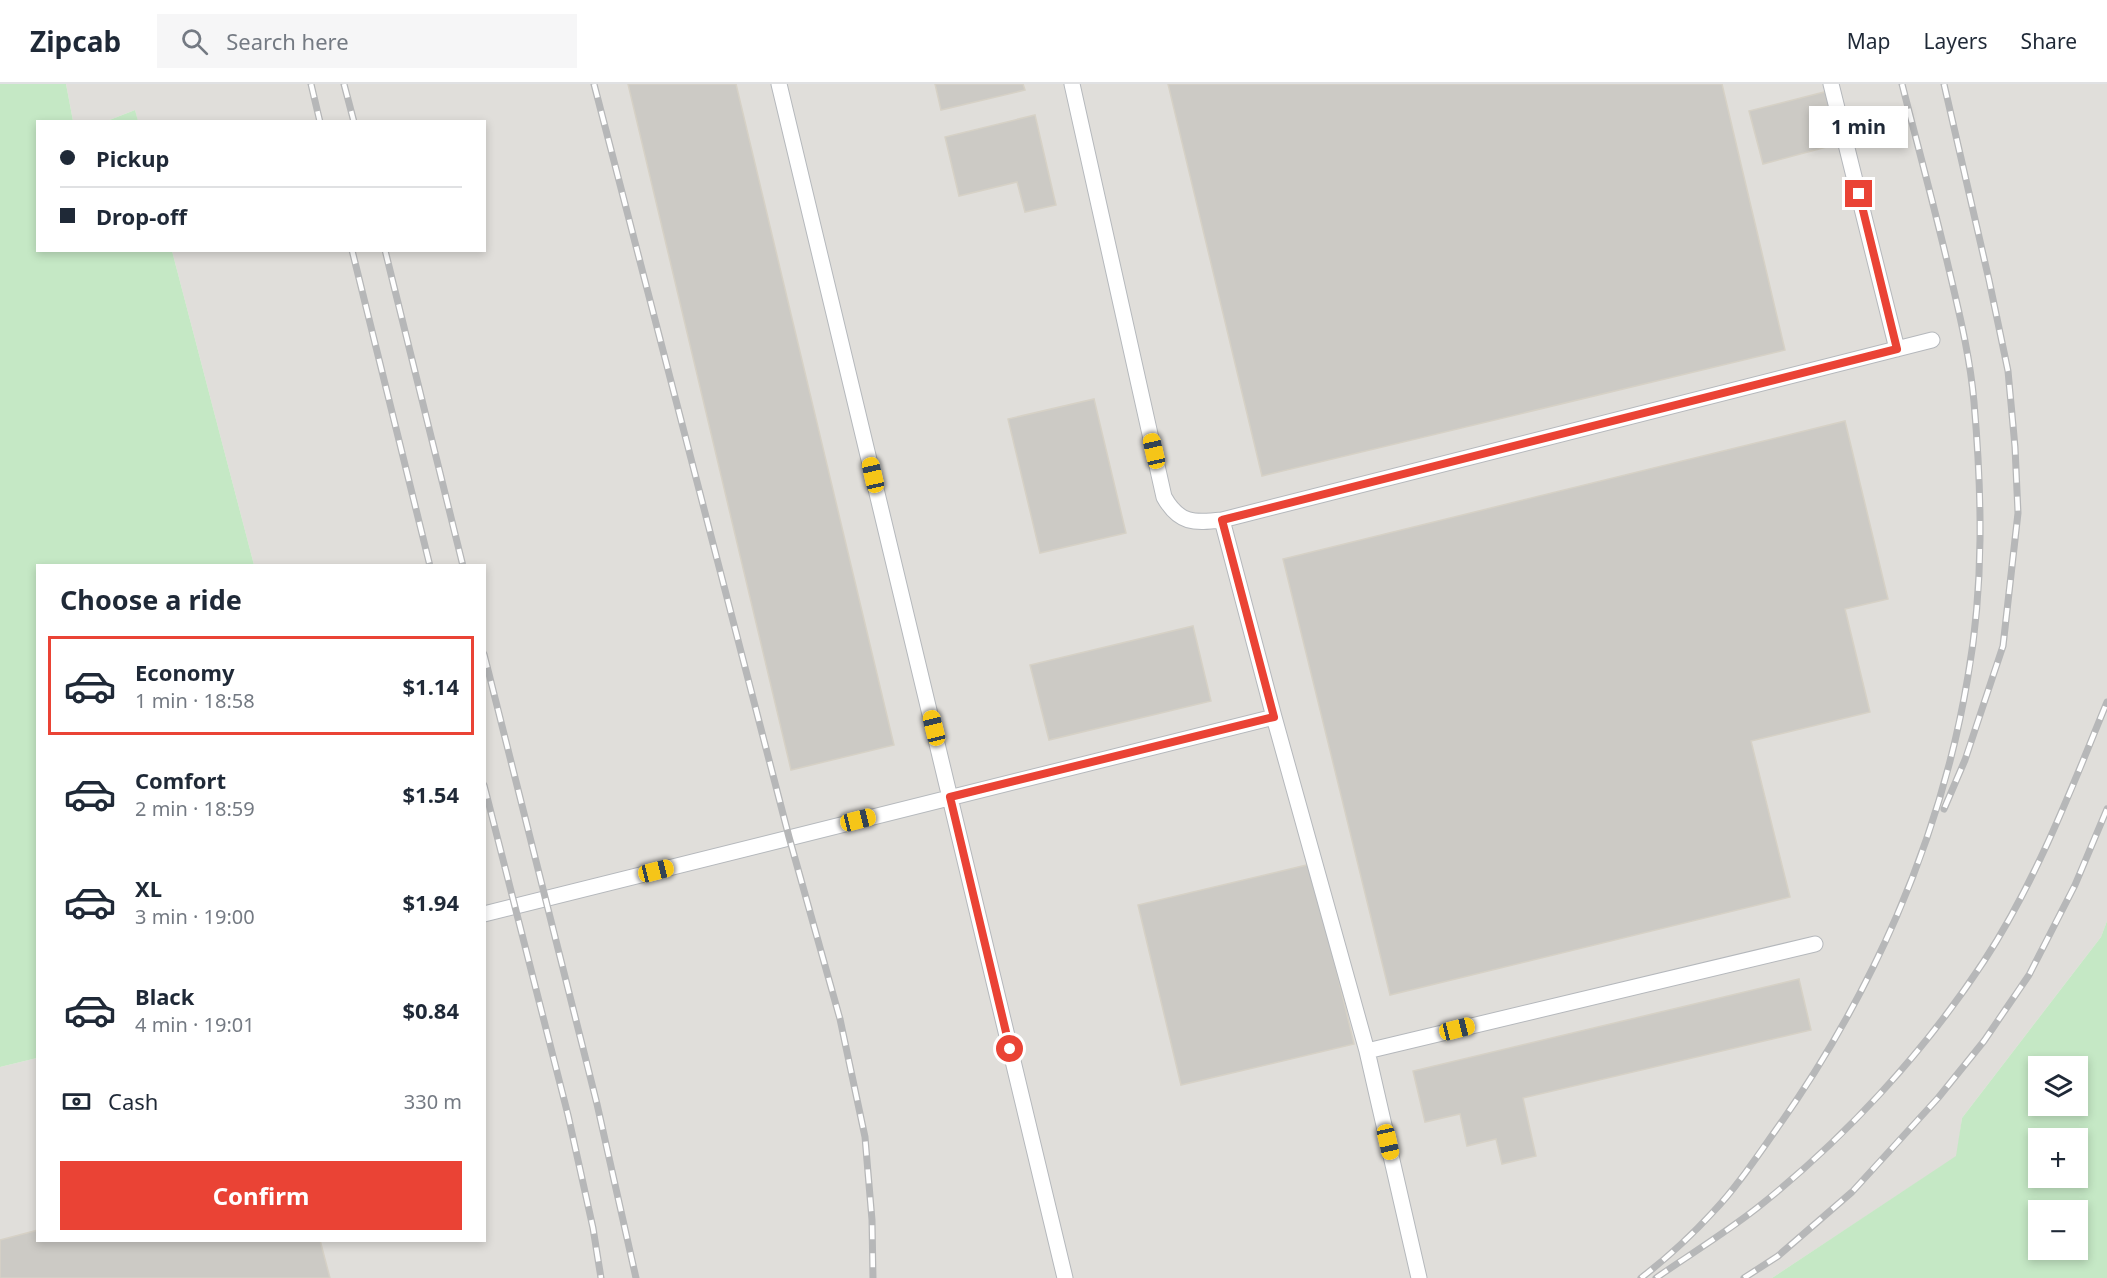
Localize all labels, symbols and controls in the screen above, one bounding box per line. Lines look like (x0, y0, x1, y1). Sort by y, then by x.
search box (157, 14, 577, 68)
text: Zipcab (30, 22, 121, 60)
icon: search (178, 25, 211, 58)
text: Search here (226, 26, 349, 56)
text: Map (1847, 27, 1891, 55)
text: Layers (1924, 27, 1988, 55)
text: Share (2021, 27, 2077, 55)
callout: 1 min (1810, 107, 1908, 149)
text: 1 min (1831, 113, 1886, 140)
text: Pickup (96, 143, 169, 173)
route end (1845, 180, 1872, 207)
text: Drop-off (96, 201, 187, 231)
car (1141, 431, 1167, 471)
car (860, 455, 886, 495)
text: Choose a ride (60, 581, 242, 618)
text: Economy (135, 657, 234, 687)
icon: car (63, 659, 117, 713)
text: $1.14 (402, 671, 459, 701)
text: 1 min · 18:58 (135, 687, 255, 714)
car (921, 708, 947, 748)
text: Comfort (135, 765, 226, 795)
icon: car (63, 767, 117, 821)
text: $1.54 (402, 779, 459, 809)
text: 2 min · 18:59 (135, 795, 255, 822)
car (838, 807, 878, 833)
car (636, 858, 676, 884)
text: XL (135, 873, 162, 903)
icon: car (63, 875, 117, 929)
text: $1.94 (402, 887, 459, 917)
text: 3 min · 19:00 (135, 903, 255, 930)
text: Black (135, 981, 194, 1011)
icon: car (63, 983, 117, 1037)
text: $0.84 (402, 995, 459, 1025)
text: 4 min · 19:01 (135, 1011, 255, 1038)
car (1437, 1016, 1477, 1042)
route start (996, 1035, 1023, 1062)
map controls (2028, 1056, 2088, 1260)
button: layers (2028, 1056, 2088, 1116)
icon: cash (60, 1085, 93, 1118)
text: Cash (108, 1086, 158, 1116)
text: 330 m (404, 1088, 462, 1115)
car (1375, 1122, 1401, 1162)
button: + (2028, 1128, 2088, 1188)
button: Confirm (60, 1161, 462, 1230)
button: − (2028, 1200, 2088, 1260)

